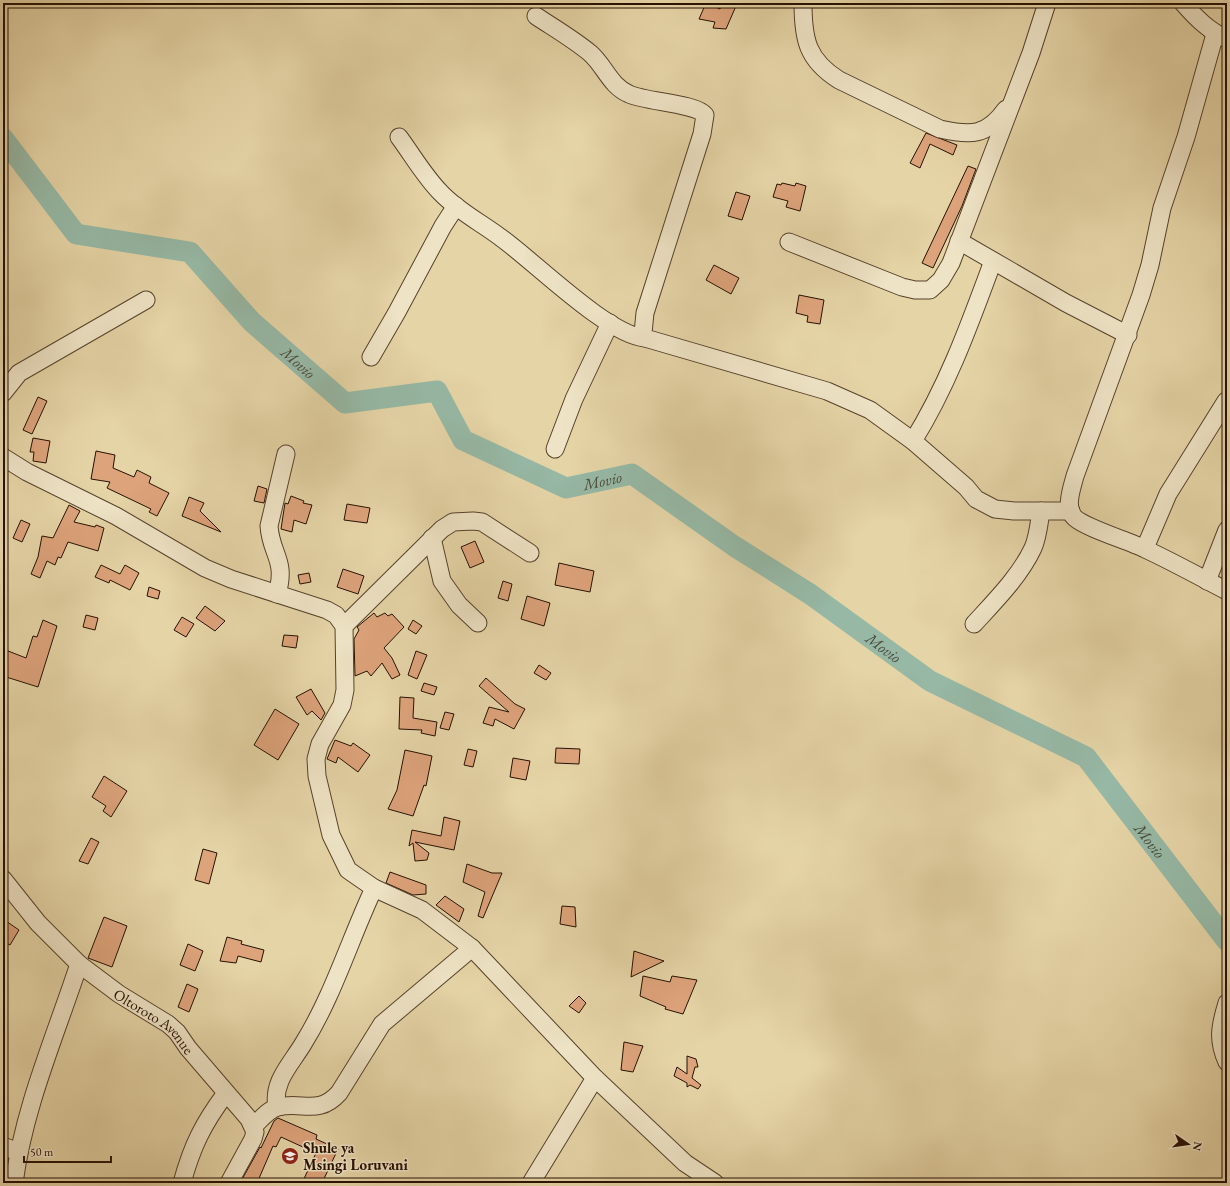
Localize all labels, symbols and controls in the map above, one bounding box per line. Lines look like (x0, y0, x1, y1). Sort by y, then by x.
water label: Movio (276, 341, 320, 383)
water label: Movio (580, 466, 624, 495)
water label: Movio (861, 627, 906, 667)
water label: Movio (1129, 818, 1170, 862)
street label: Oltoroto Avenue (110, 984, 198, 1058)
north arrow (1168, 1124, 1208, 1164)
scale bar (24, 1138, 111, 1164)
place label: Shule ya Msingi Loruvani (303, 1138, 409, 1174)
text: N (1190, 1140, 1206, 1152)
text: 50 m (30, 1144, 54, 1160)
school or university icon: Shule ya Msingi Loruvani (280, 1146, 300, 1166)

